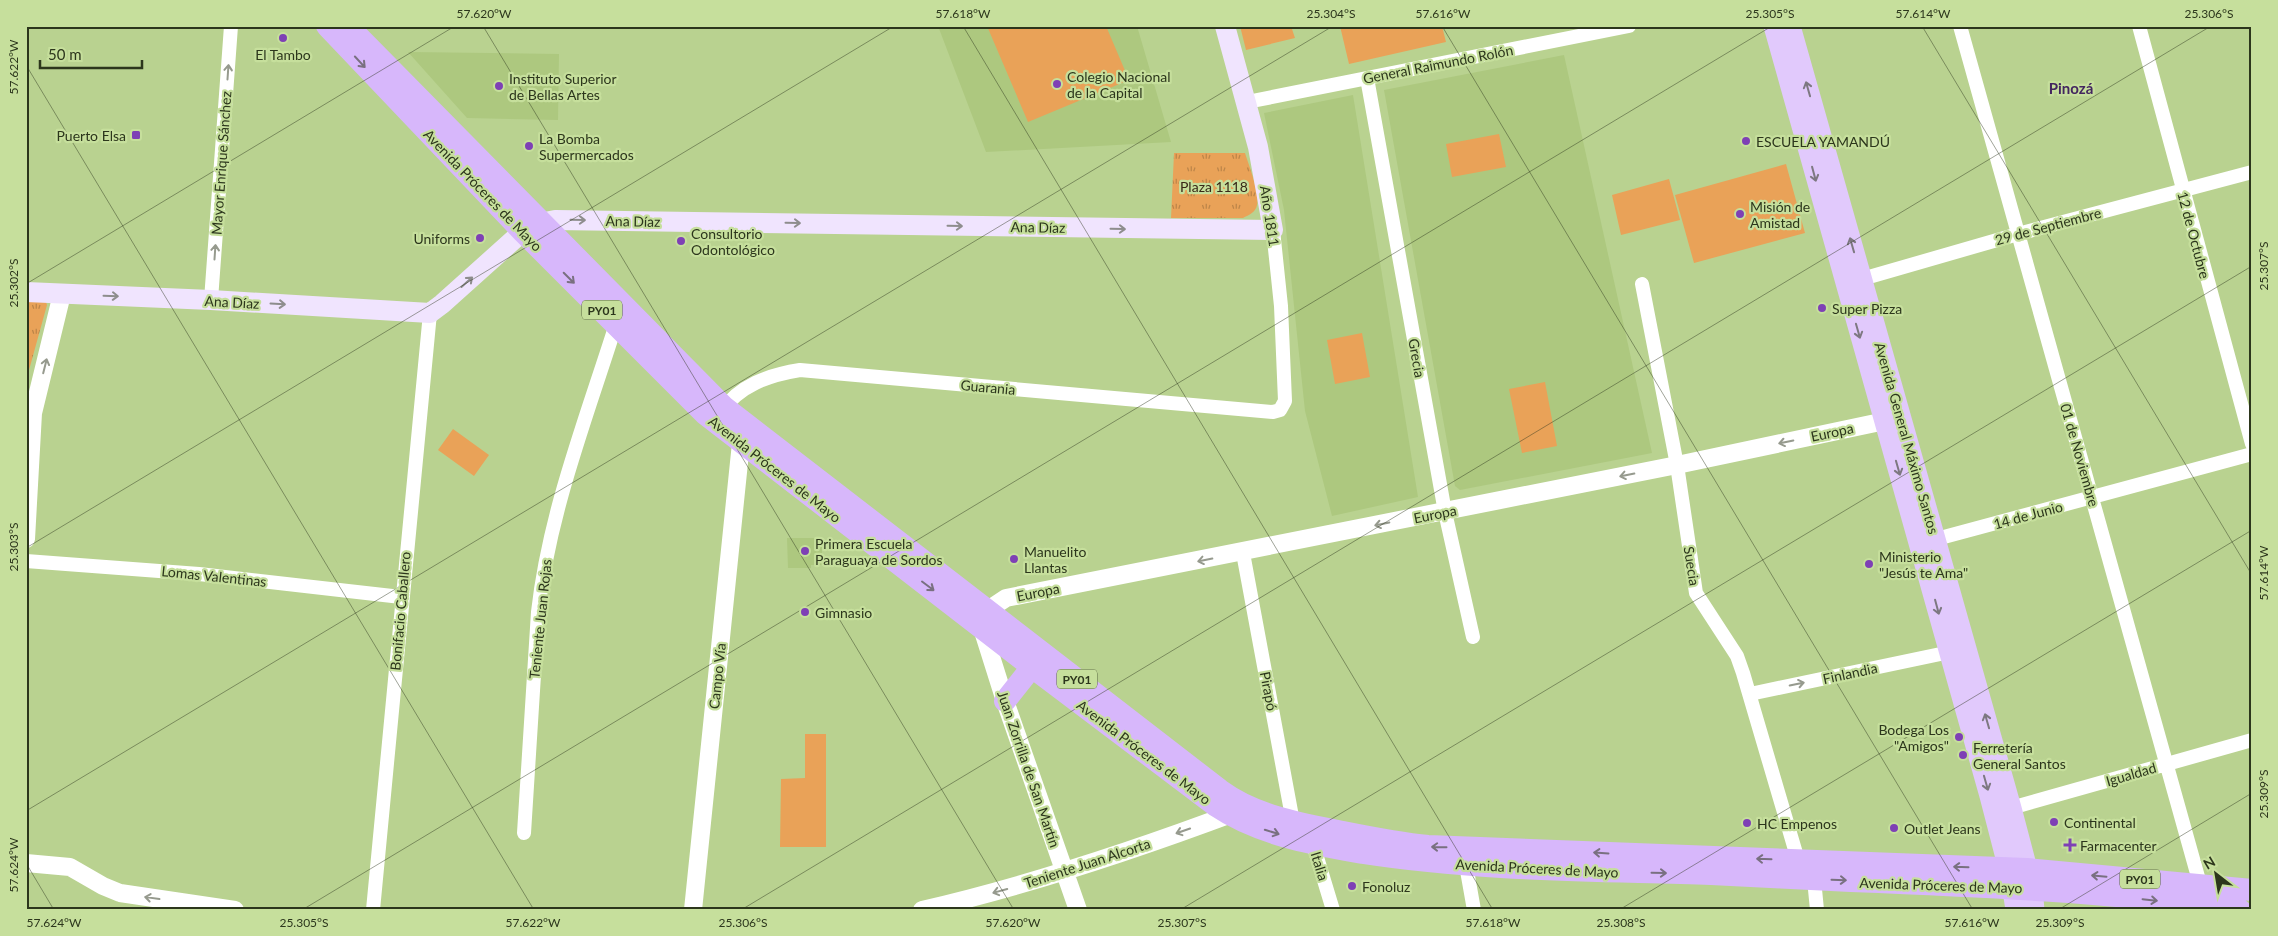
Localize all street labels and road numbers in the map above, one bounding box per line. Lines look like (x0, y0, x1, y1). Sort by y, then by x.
street label: General Raimundo Rolón (1362, 41, 1514, 87)
street label: Mayor Enrique Sánchez (207, 90, 235, 236)
street label: Avenida Próceres de Mayo (420, 125, 546, 255)
street label: Año 1811 (1257, 184, 1283, 248)
street label: 12 de Octubre (2174, 190, 2214, 280)
street label: 29 de Septiembre (1993, 204, 2103, 248)
street label: Ana Díaz (605, 212, 661, 230)
street label: Ana Díaz (1010, 218, 1066, 236)
street label: Ana Díaz (204, 292, 260, 312)
road number: PY01 (582, 300, 622, 320)
street label: Grecia (1405, 337, 1429, 379)
street label: Avenida General Máximo Santos (1871, 340, 1943, 536)
street label: Guarania (960, 376, 1016, 398)
street label: 01 de Noviembre (2057, 402, 2103, 508)
street label: Avenida Próceres de Mayo (706, 412, 845, 526)
street label: Europa (1809, 419, 1855, 445)
street label: 14 de Junio (1992, 498, 2064, 532)
street label: Europa (1412, 502, 1458, 526)
street label: Suecia (1681, 545, 1704, 587)
street label: Bonifacio Caballero (386, 551, 414, 671)
street label: Teniente Juan Rojas (525, 558, 555, 680)
street label: Lomas Valentinas (161, 562, 267, 590)
street label: Europa (1015, 580, 1061, 604)
street label: Campo Vía (705, 642, 729, 710)
street label: Finlandia (1821, 659, 1879, 687)
road number: PY01 (1057, 670, 1097, 689)
street label: Pirapó (1257, 670, 1281, 712)
street label: Juan Zorrilla de San Martín (994, 688, 1064, 850)
street label: Avenida Próceres de Mayo (1074, 696, 1214, 808)
street label: Igualdad (2104, 759, 2158, 789)
street label: Teniente Juan Alcorta (1022, 835, 1152, 891)
street label: Italia (1308, 849, 1332, 883)
street label: Avenida Próceres de Mayo (1455, 855, 1619, 881)
road number: PY01 (2120, 870, 2160, 889)
street label: Avenida Próceres de Mayo (1859, 874, 2023, 896)

